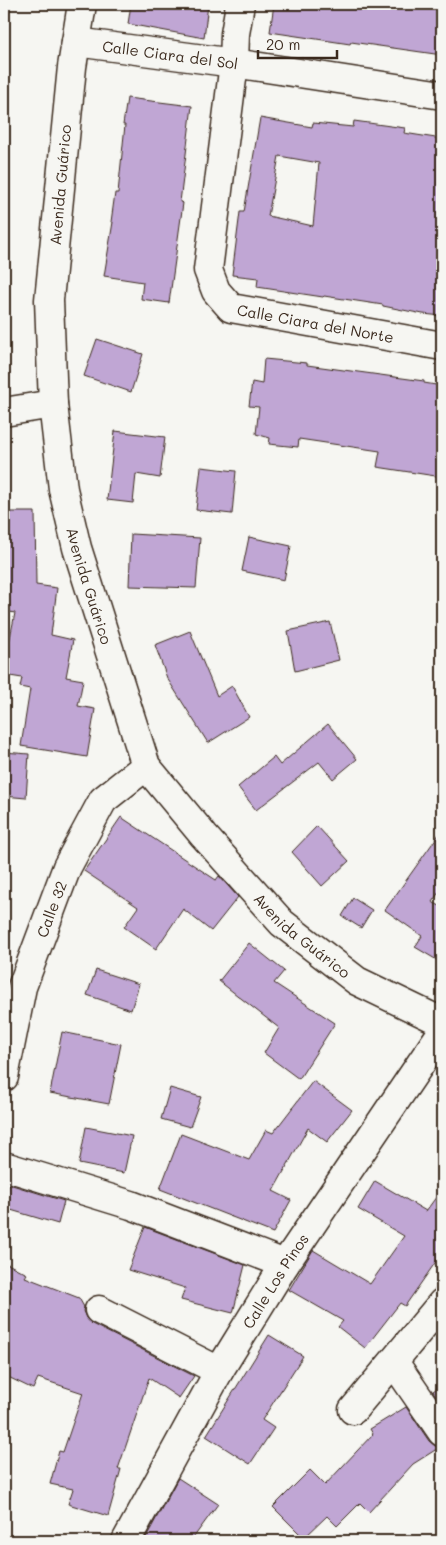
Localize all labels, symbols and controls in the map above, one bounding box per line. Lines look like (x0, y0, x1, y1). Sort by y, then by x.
scale bar (258, 28, 337, 60)
text: 20 m (266, 34, 300, 54)
street label: Calle Ciara del Sol (101, 36, 239, 73)
street label: Avenida Guárico (45, 124, 75, 246)
street label: Calle Ciara del Norte (235, 299, 395, 347)
street label: Avenida Guárico (62, 525, 117, 647)
street label: Calle 32 (32, 878, 71, 940)
street label: Avenida Guárico (250, 889, 355, 982)
street label: Calle Los Pinos (238, 1229, 313, 1332)

